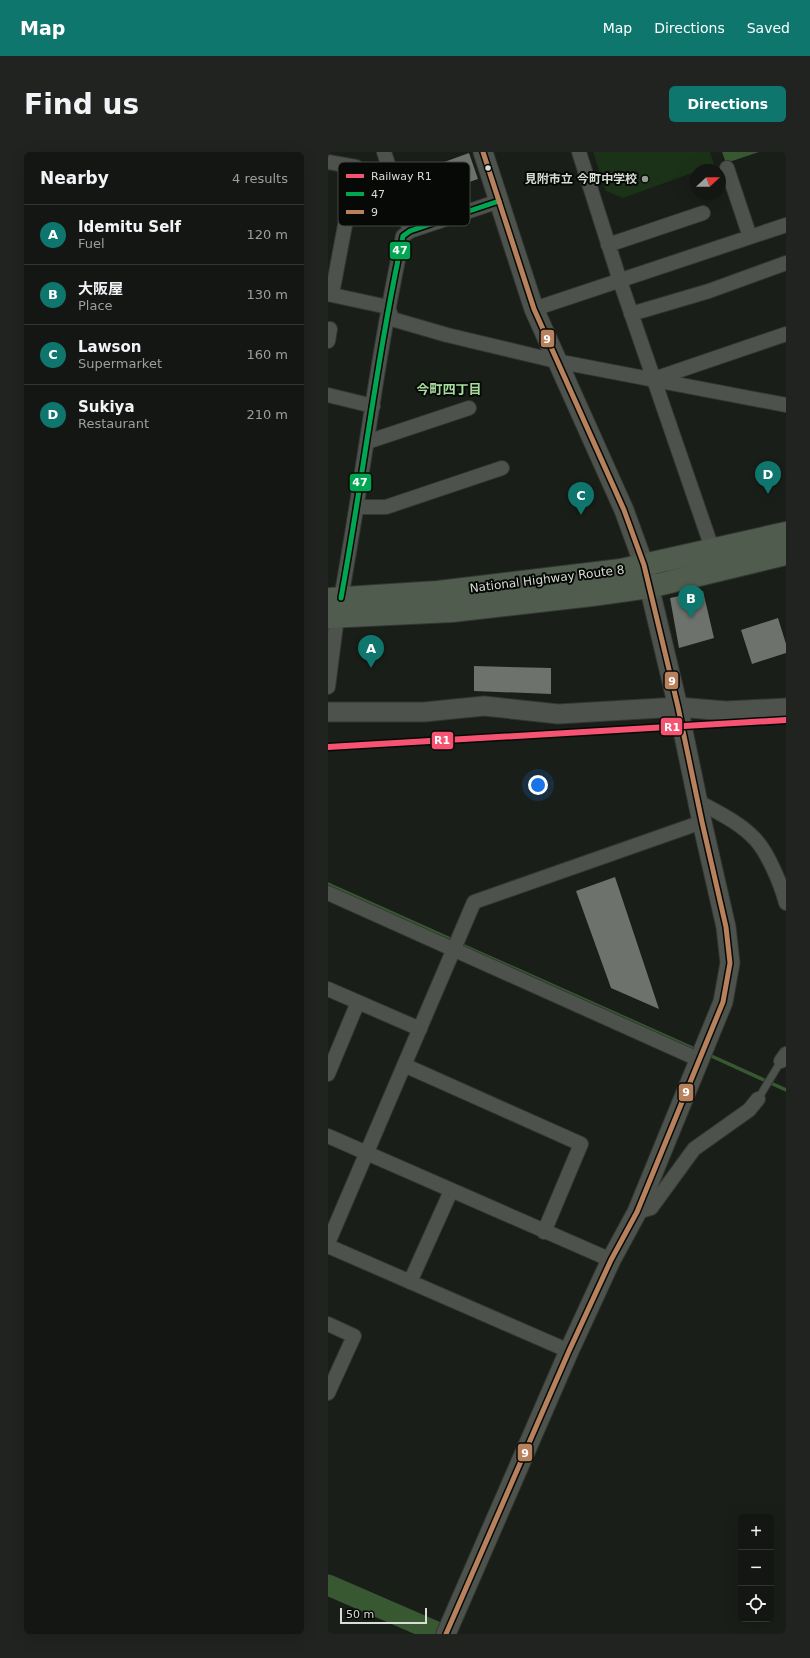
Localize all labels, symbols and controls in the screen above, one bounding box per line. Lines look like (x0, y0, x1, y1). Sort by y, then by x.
text: Map (20, 17, 65, 39)
text: Map (603, 20, 632, 36)
text: Directions (654, 20, 725, 36)
text: Saved (747, 20, 790, 36)
button: Directions (669, 86, 786, 122)
text: Find us (24, 88, 139, 121)
legend (338, 162, 470, 226)
unlabelled marker (483, 163, 493, 173)
north arrow (690, 164, 726, 200)
text: Nearby (40, 168, 109, 188)
text: Railway R1 (371, 170, 432, 183)
text: 4 results (232, 171, 288, 186)
place label: 見附市立 今町中学校 (525, 172, 637, 186)
marker: 見附市立 今町中学校 (640, 174, 650, 184)
text: 47 (371, 188, 385, 201)
text: 9 (371, 206, 378, 219)
text: Idemitu Self (78, 218, 181, 236)
text: A (48, 227, 58, 242)
text: 120 m (246, 227, 288, 242)
text: Fuel (78, 236, 105, 251)
line badge: 47 (389, 241, 411, 260)
text: 47 (392, 244, 408, 257)
text: 大阪屋 (78, 280, 123, 298)
text: B (48, 287, 58, 302)
text: 130 m (246, 287, 288, 302)
text: Place (78, 298, 113, 313)
line badge: 9 (540, 329, 555, 348)
text: 9 (543, 333, 551, 346)
text: Lawson (78, 338, 141, 356)
text: C (48, 347, 58, 362)
text: 160 m (246, 347, 288, 362)
text: Supermarket (78, 356, 162, 371)
district label: 今町四丁目 (416, 382, 482, 397)
text: Sukiya (78, 398, 135, 416)
text: D (48, 407, 58, 422)
text: 210 m (246, 407, 288, 422)
text: Restaurant (78, 416, 149, 431)
pin: D (755, 461, 781, 494)
line badge: 47 (349, 473, 372, 492)
text: 47 (352, 476, 368, 489)
pin: C (568, 482, 594, 515)
street label: National Highway Route 8 (469, 563, 625, 595)
pin: B (678, 585, 704, 618)
pin: A (358, 635, 384, 668)
line badge: 9 (664, 671, 679, 690)
text: 9 (668, 675, 676, 688)
line badge: R1 (660, 717, 683, 736)
text: R1 (664, 721, 680, 734)
line badge: R1 (431, 731, 454, 750)
text: R1 (434, 734, 450, 747)
your location (528, 775, 548, 795)
line badge: 9 (678, 1083, 694, 1102)
text: 9 (682, 1086, 690, 1099)
line badge: 9 (517, 1443, 533, 1462)
text: 9 (521, 1447, 529, 1460)
map controls (738, 1514, 774, 1622)
button: + (738, 1514, 774, 1550)
button: − (738, 1550, 774, 1586)
button: locate (738, 1586, 774, 1622)
scale bar (340, 1606, 427, 1625)
text: 50 m (346, 1608, 374, 1621)

